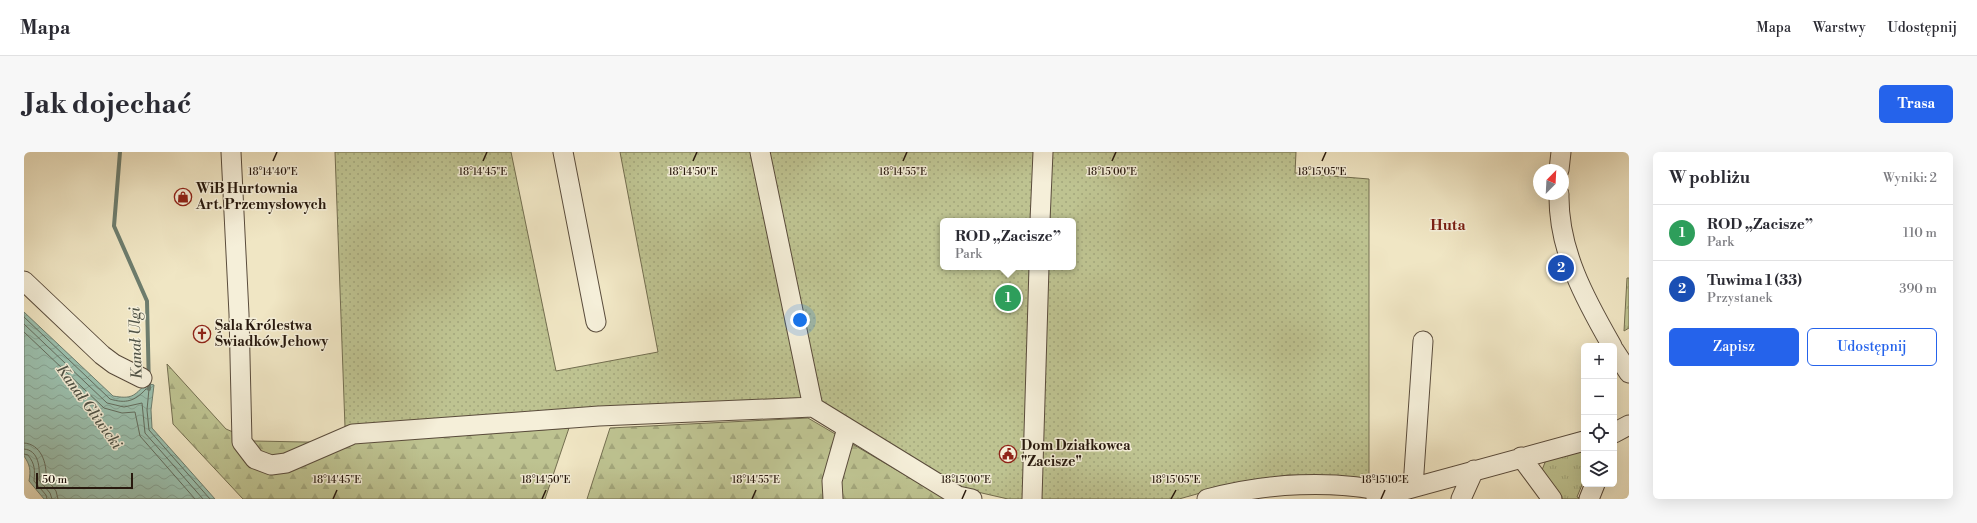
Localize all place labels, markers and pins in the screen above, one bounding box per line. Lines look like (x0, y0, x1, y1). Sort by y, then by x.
place label: WiB Hurtownia Art. Przemysłowych (195, 180, 327, 214)
shop icon: WiB Hurtownia Art. Przemysłowych (173, 187, 193, 207)
pin: 2 (1548, 253, 1574, 283)
pin: 1 (995, 283, 1021, 313)
place label: Sala Królestwa Świadków Jehowy (215, 317, 329, 351)
church icon: Sala Królestwa Świadków Jehowy (192, 324, 212, 344)
place label: Dom Działkowca "Zacisze" (1021, 437, 1131, 471)
public building icon: Dom Działkowca "Zacisze" (998, 444, 1018, 464)

